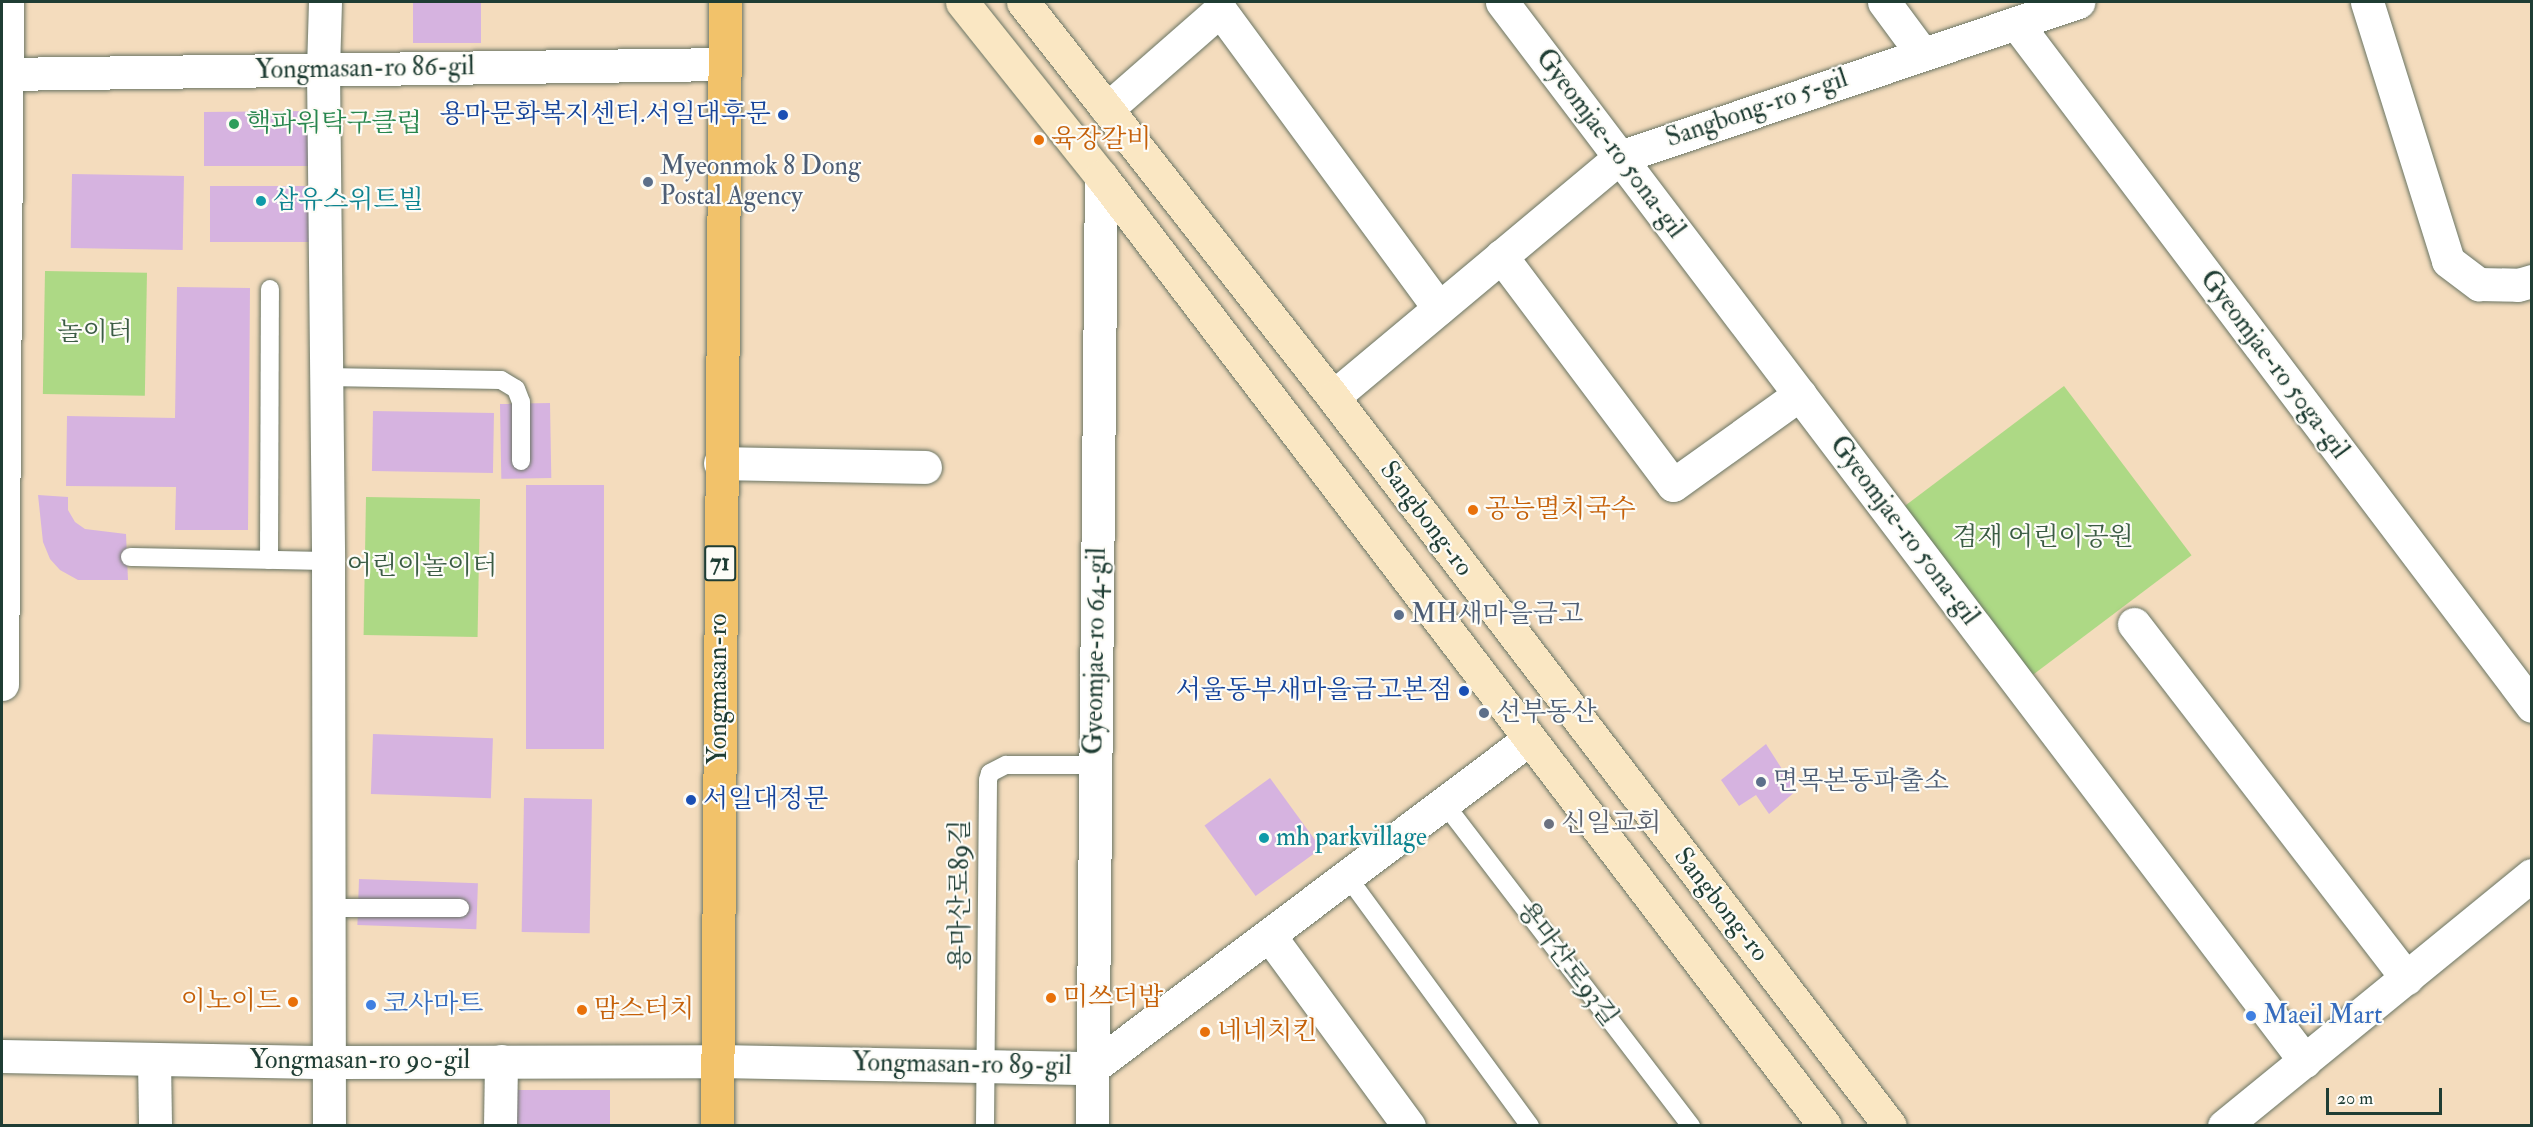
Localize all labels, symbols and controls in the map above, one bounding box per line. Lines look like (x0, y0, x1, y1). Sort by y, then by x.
street label: Gyeomjae-ro 50na-gil (1529, 43, 1691, 245)
street label: Yongmasan-ro 86-gil (255, 51, 475, 87)
street label: Sangbong-ro 5-gil (1662, 63, 1852, 155)
place label: 용마문화복지센터.서일대후문 (439, 99, 771, 131)
place label: 핵파워탁구클럽 (246, 108, 422, 140)
marker: 용마문화복지센터.서일대후문 (776, 108, 790, 122)
marker: 핵파워탁구클럽 (227, 117, 241, 131)
place label: 육장갈비 (1051, 124, 1151, 156)
marker: 육장갈비 (1032, 133, 1046, 147)
place label: Myeonmok 8 Dong Postal Agency (660, 151, 861, 212)
marker: Myeonmok 8 Dong Postal Agency (641, 175, 655, 189)
place label: 삼유스위트빌 (273, 185, 424, 217)
marker: 삼유스위트빌 (254, 194, 268, 208)
street label: Gyeomjae-ro 50ga-gil (2193, 265, 2355, 465)
park label: 놀이터 (57, 317, 133, 349)
street label: Gyeomjae-ro 50na-gil (1823, 430, 1985, 632)
street label: Sangbong-ro (1373, 455, 1479, 583)
place label: 공능멸치국수 (1485, 494, 1636, 526)
marker: 공능멸치국수 (1466, 503, 1480, 517)
park label: 겸재 어린이공원 (1952, 522, 2134, 554)
road number: 71 (704, 542, 736, 584)
street label: Gyeomjae-ro 64-gil (1079, 547, 1113, 755)
park label: 어린이놀이터 (347, 551, 497, 583)
place label: MH새마을금고 (1411, 599, 1583, 631)
marker: MH새마을금고 (1392, 608, 1406, 622)
street label: Yongmasan-ro (703, 613, 735, 765)
place label: 서울동부새마을금고본점 (1176, 675, 1452, 707)
marker: 서울동부새마을금고본점 (1457, 684, 1471, 698)
place label: 선부동산 (1496, 697, 1596, 729)
marker: 선부동산 (1477, 706, 1491, 720)
place label: 면목본동파출소 (1773, 766, 1949, 798)
marker: 면목본동파출소 (1754, 775, 1768, 789)
place label: 서일대정문 (703, 784, 829, 816)
marker: 서일대정문 (684, 793, 698, 807)
place label: 신일교회 (1561, 808, 1661, 840)
marker: 신일교회 (1542, 817, 1556, 831)
street label: 용마산로89길 (945, 819, 977, 971)
place label: mh parkvillage (1276, 822, 1427, 854)
marker: mh parkvillage (1257, 831, 1271, 845)
street label: Sangbong-ro (1667, 842, 1775, 968)
street label: 용마산로93길 (1510, 895, 1624, 1033)
place label: 미쓰더밥 (1063, 982, 1163, 1014)
place label: 이노이드 (181, 986, 281, 1018)
place label: 코사마트 (383, 989, 483, 1021)
marker: 미쓰더밥 (1044, 991, 1058, 1005)
place label: 맘스터치 (594, 994, 694, 1026)
marker: 이노이드 (286, 995, 300, 1009)
marker: 코사마트 (364, 998, 378, 1012)
place label: Maeil Mart (2263, 1000, 2382, 1032)
marker: 맘스터치 (575, 1003, 589, 1017)
marker: Maeil Mart (2244, 1009, 2258, 1023)
place label: 네네치킨 (1217, 1016, 1317, 1048)
marker: 네네치킨 (1198, 1025, 1212, 1039)
street label: Yongmasan-ro 90-gil (250, 1045, 470, 1077)
street label: Yongmasan-ro 89-gil (852, 1047, 1072, 1083)
scale bar (2329, 1076, 2444, 1114)
text: 20 m (2337, 1087, 2373, 1110)

